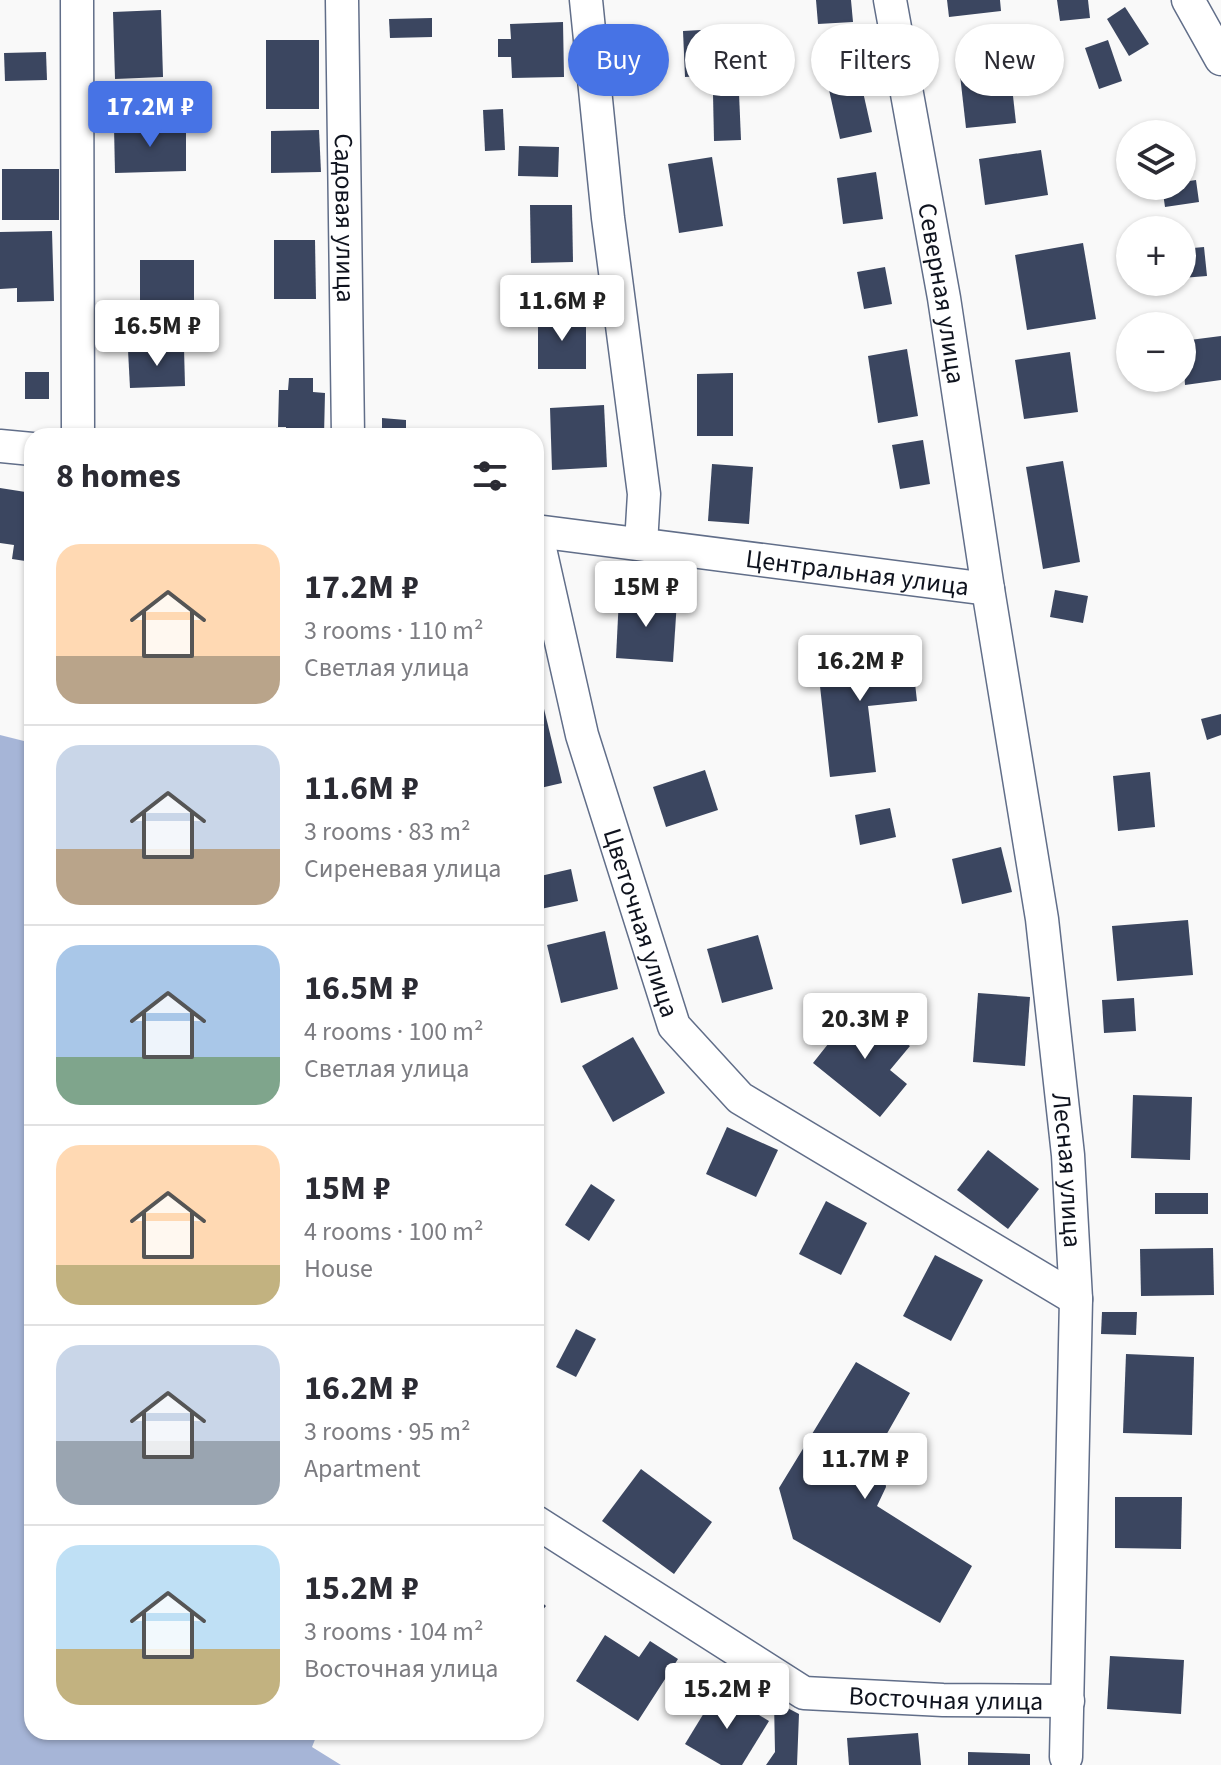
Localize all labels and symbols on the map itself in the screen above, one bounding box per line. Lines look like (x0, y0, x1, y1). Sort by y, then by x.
pin: 17.2M ₽ (76, 81, 224, 149)
street label: Садовая улица (325, 133, 364, 303)
street label: Северная улица (908, 200, 975, 386)
pin: 11.6M ₽ (488, 275, 636, 343)
pin: 16.5M ₽ (83, 300, 231, 368)
street label: Центральная улица (744, 540, 971, 605)
pin: 15M ₽ (590, 561, 702, 629)
pin: 16.2M ₽ (786, 635, 934, 703)
street label: Цветочная улица (594, 824, 688, 1022)
pin: 20.3M ₽ (791, 993, 939, 1061)
street label: Лесная улица (1042, 1091, 1091, 1249)
pin: 11.7M ₽ (791, 1433, 939, 1501)
pin: 15.2M ₽ (653, 1663, 801, 1731)
street label: Восточная улица (848, 1677, 1043, 1720)

